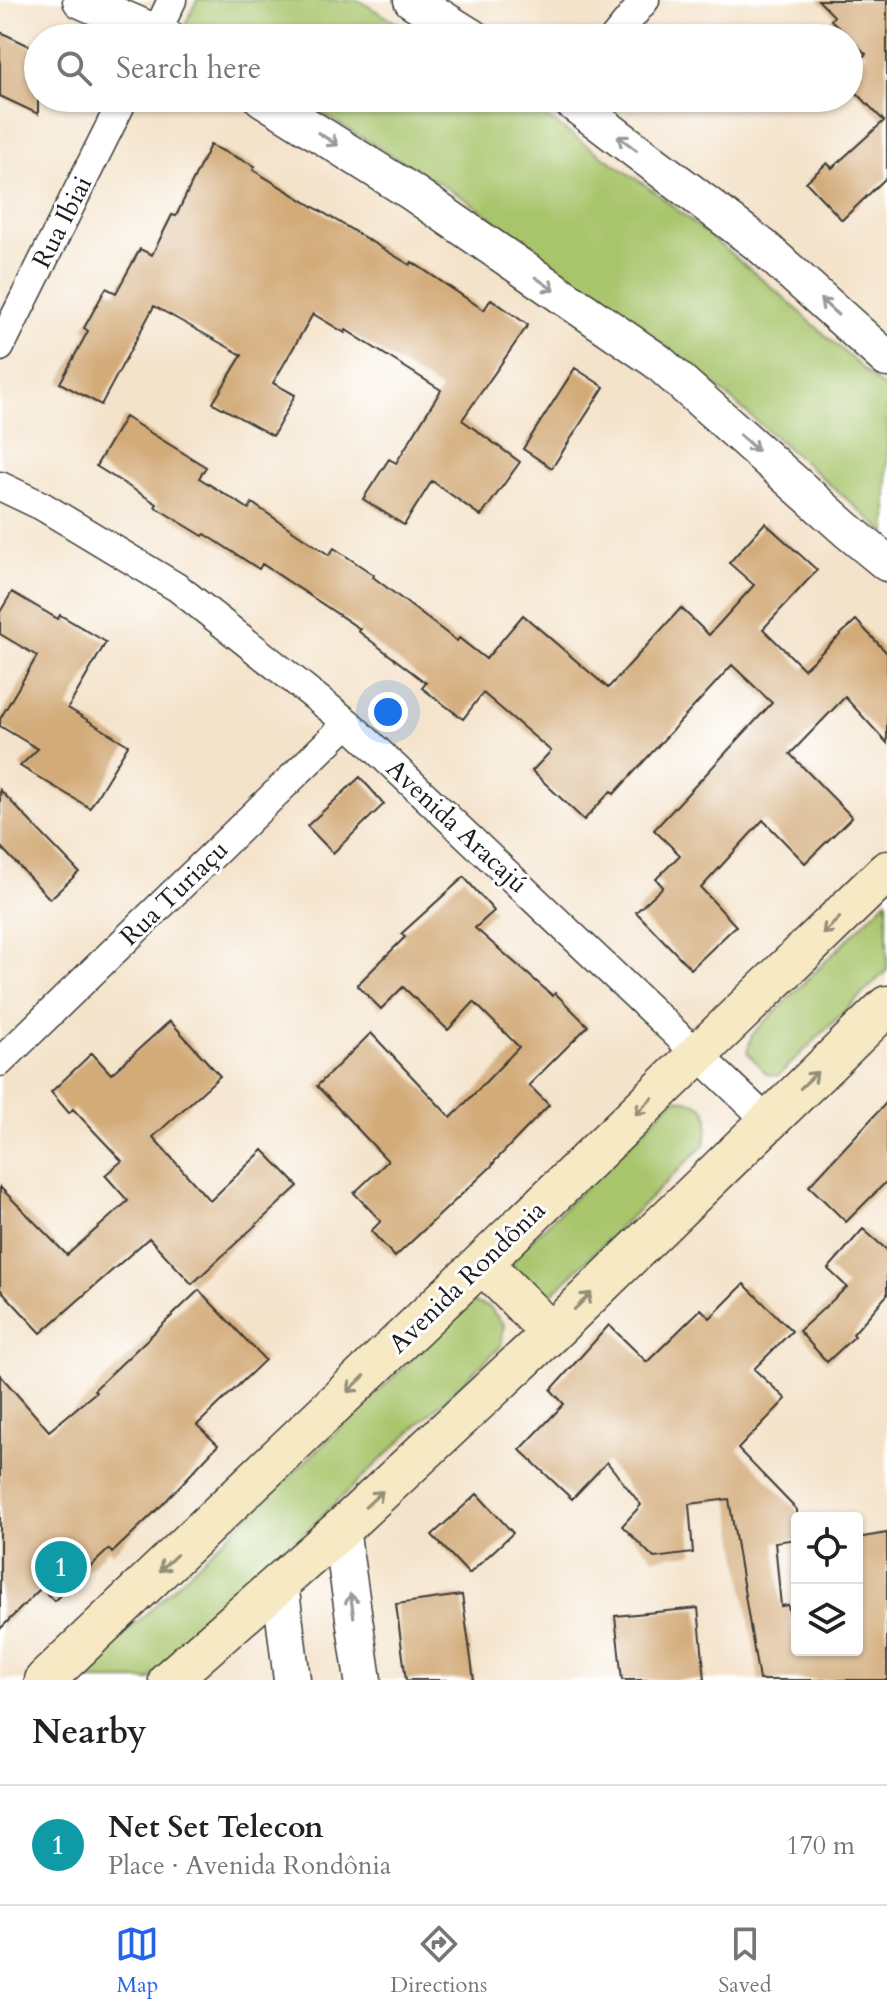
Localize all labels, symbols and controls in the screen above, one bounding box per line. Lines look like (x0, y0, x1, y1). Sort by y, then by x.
search box (24, 24, 863, 112)
icon: search (52, 46, 96, 90)
text: Search here (116, 48, 261, 89)
one-way arrow (317, 131, 339, 148)
one-way arrow (617, 135, 638, 152)
street label: Rua Ibiai (24, 170, 100, 274)
one-way arrow (533, 276, 555, 292)
one-way arrow (819, 297, 839, 316)
one-way arrow (739, 434, 759, 452)
your location (368, 692, 408, 732)
street label: Avenida Aracajú (379, 751, 535, 901)
street label: Rua Turiaçu (112, 832, 236, 954)
one-way arrow (821, 916, 841, 935)
one-way arrow (799, 1071, 818, 1090)
one-way arrow (634, 1097, 654, 1116)
street label: Avenida Rondônia (381, 1193, 553, 1361)
one-way arrow (573, 1292, 592, 1311)
one-way arrow (346, 1374, 366, 1393)
one-way arrow (364, 1489, 384, 1508)
map controls (791, 1512, 863, 1656)
button: locate (791, 1512, 863, 1584)
pin: 1 (35, 1537, 87, 1597)
one-way arrow (159, 1553, 178, 1572)
button: layers (791, 1584, 863, 1656)
one-way arrow (344, 1592, 359, 1618)
text: Nearby (32, 1709, 147, 1755)
text: Net Set Telecon (108, 1807, 324, 1848)
text: 1 (51, 1828, 65, 1863)
text: 170 m (786, 1828, 855, 1863)
text: Place · Avenida Rondônia (108, 1848, 391, 1883)
tab: Map (115, 1922, 159, 2000)
tab: Directions (390, 1922, 487, 2000)
tab: Saved (718, 1922, 772, 2000)

